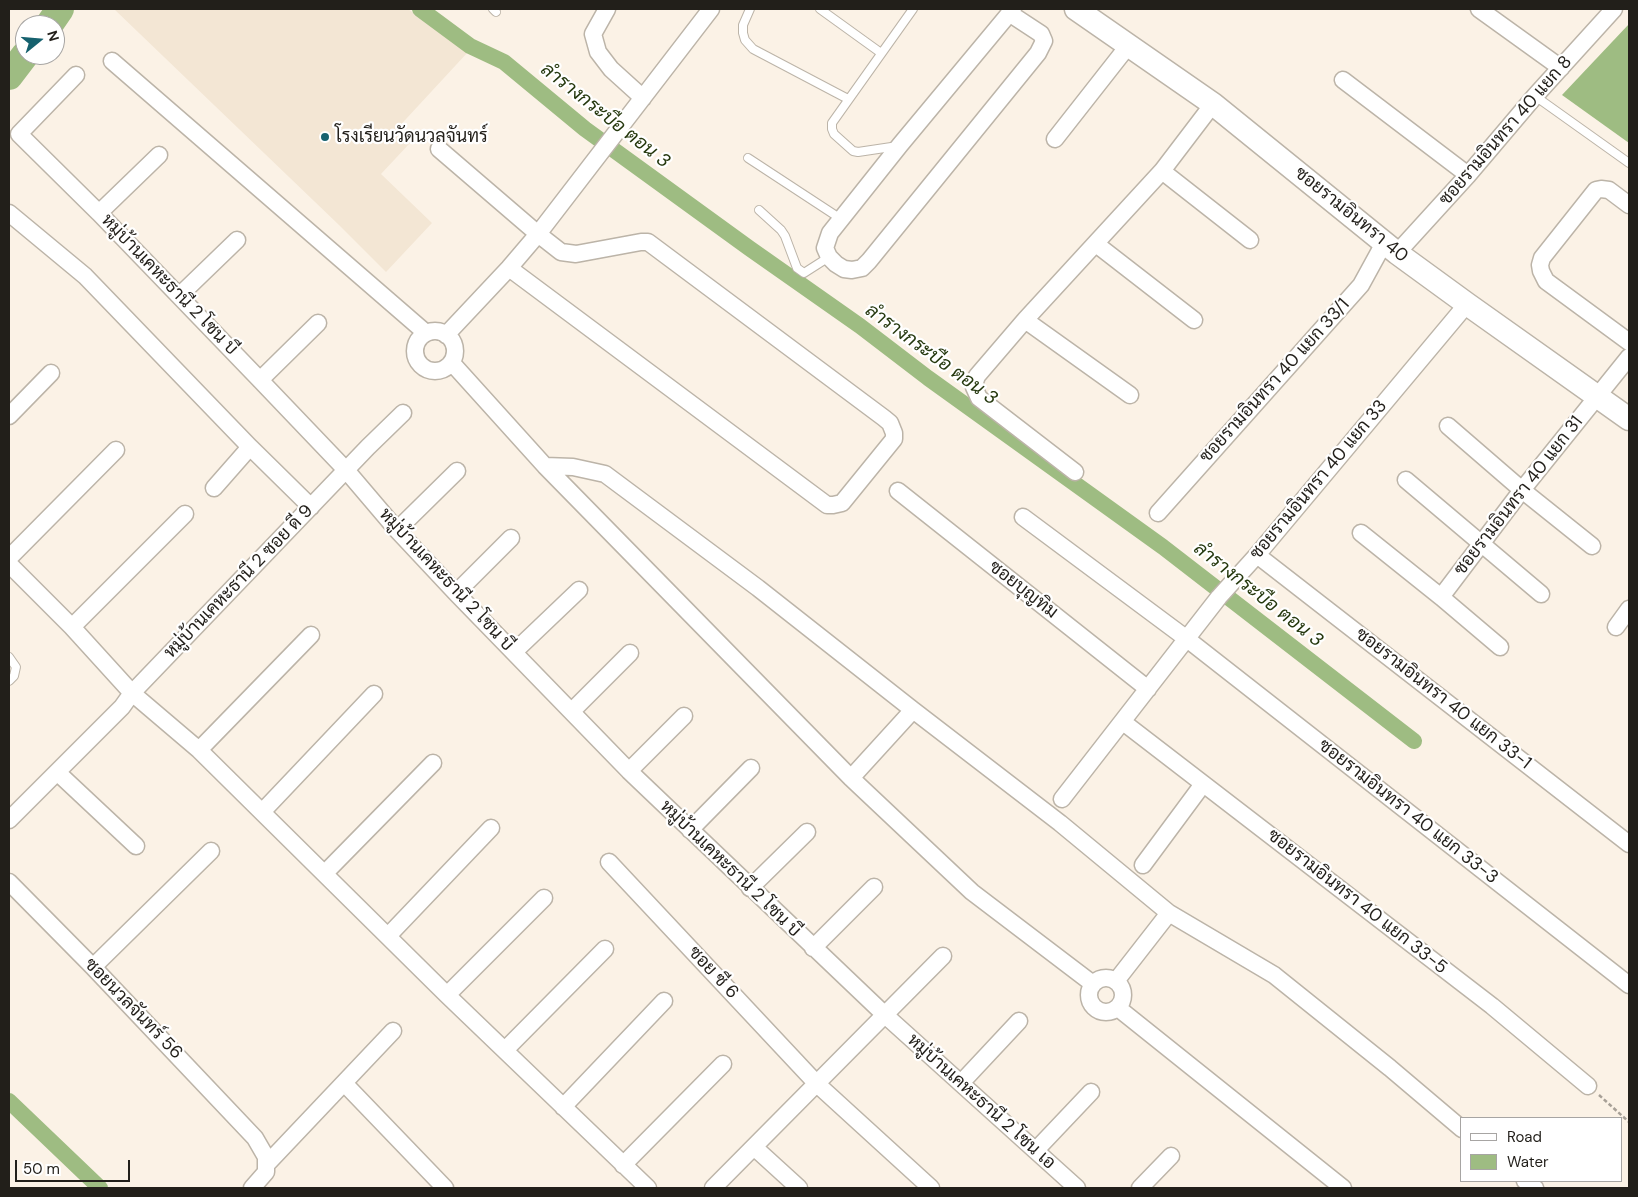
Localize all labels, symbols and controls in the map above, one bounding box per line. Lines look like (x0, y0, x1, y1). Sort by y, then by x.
north arrow (15, 15, 65, 65)
text: N (43, 28, 63, 43)
street label: ซอยรามอินทรา 40 แยก 8 (1435, 52, 1577, 210)
water label: ลำรางกระบือ ตอน 3 (536, 58, 674, 174)
place label: โรงเรียนวัดนวลจันทร์ (335, 126, 488, 148)
marker: โรงเรียนวัดนวลจันทร์ (319, 131, 331, 143)
street label: ซอยรามอินทรา 40 (1290, 163, 1412, 267)
street label: หมู่บ้านเคหะธานี 2 โซน บี (96, 210, 242, 360)
street label: ซอยรามอินทรา 40 แยก 33/1 (1196, 294, 1354, 468)
water label: ลำรางกระบือ ตอน 3 (861, 299, 1001, 411)
street label: ซอยรามอินทรา 40 แยก 33 (1246, 396, 1392, 564)
street label: ซอยรามอินทรา 40 แยก 31 (1450, 412, 1588, 580)
street label: หมู่บ้านเคหะธานี 2 ซอย ดี 9 (160, 501, 318, 663)
street label: หมู่บ้านเคหะธานี 2 โซน บี (374, 504, 518, 656)
water label: ลำรางกระบือ ตอน 3 (1189, 537, 1327, 653)
street label: ซอยบุญทิม (984, 556, 1062, 624)
street label: ซอยรามอินทรา 40 แยก 33-1 (1351, 624, 1535, 774)
street label: ซอยรามอินทรา 40 แยก 33-3 (1314, 735, 1502, 889)
street label: หมู่บ้านเคหะธานี 2 โซน บี (655, 796, 805, 942)
street label: ซอยรามอินทรา 40 แยก 33-5 (1263, 825, 1451, 979)
street label: ซอย ซี 6 (683, 942, 743, 1004)
street label: ซอยนวลจันทร์ 56 (79, 954, 187, 1064)
street label: หมู่บ้านเคหะธานี 2 โซน เอ (902, 1030, 1060, 1174)
legend (1460, 1117, 1623, 1182)
text: Road (1507, 1127, 1542, 1147)
scale bar (18, 1150, 132, 1182)
text: Water (1507, 1152, 1548, 1172)
text: 50 m (23, 1159, 60, 1179)

